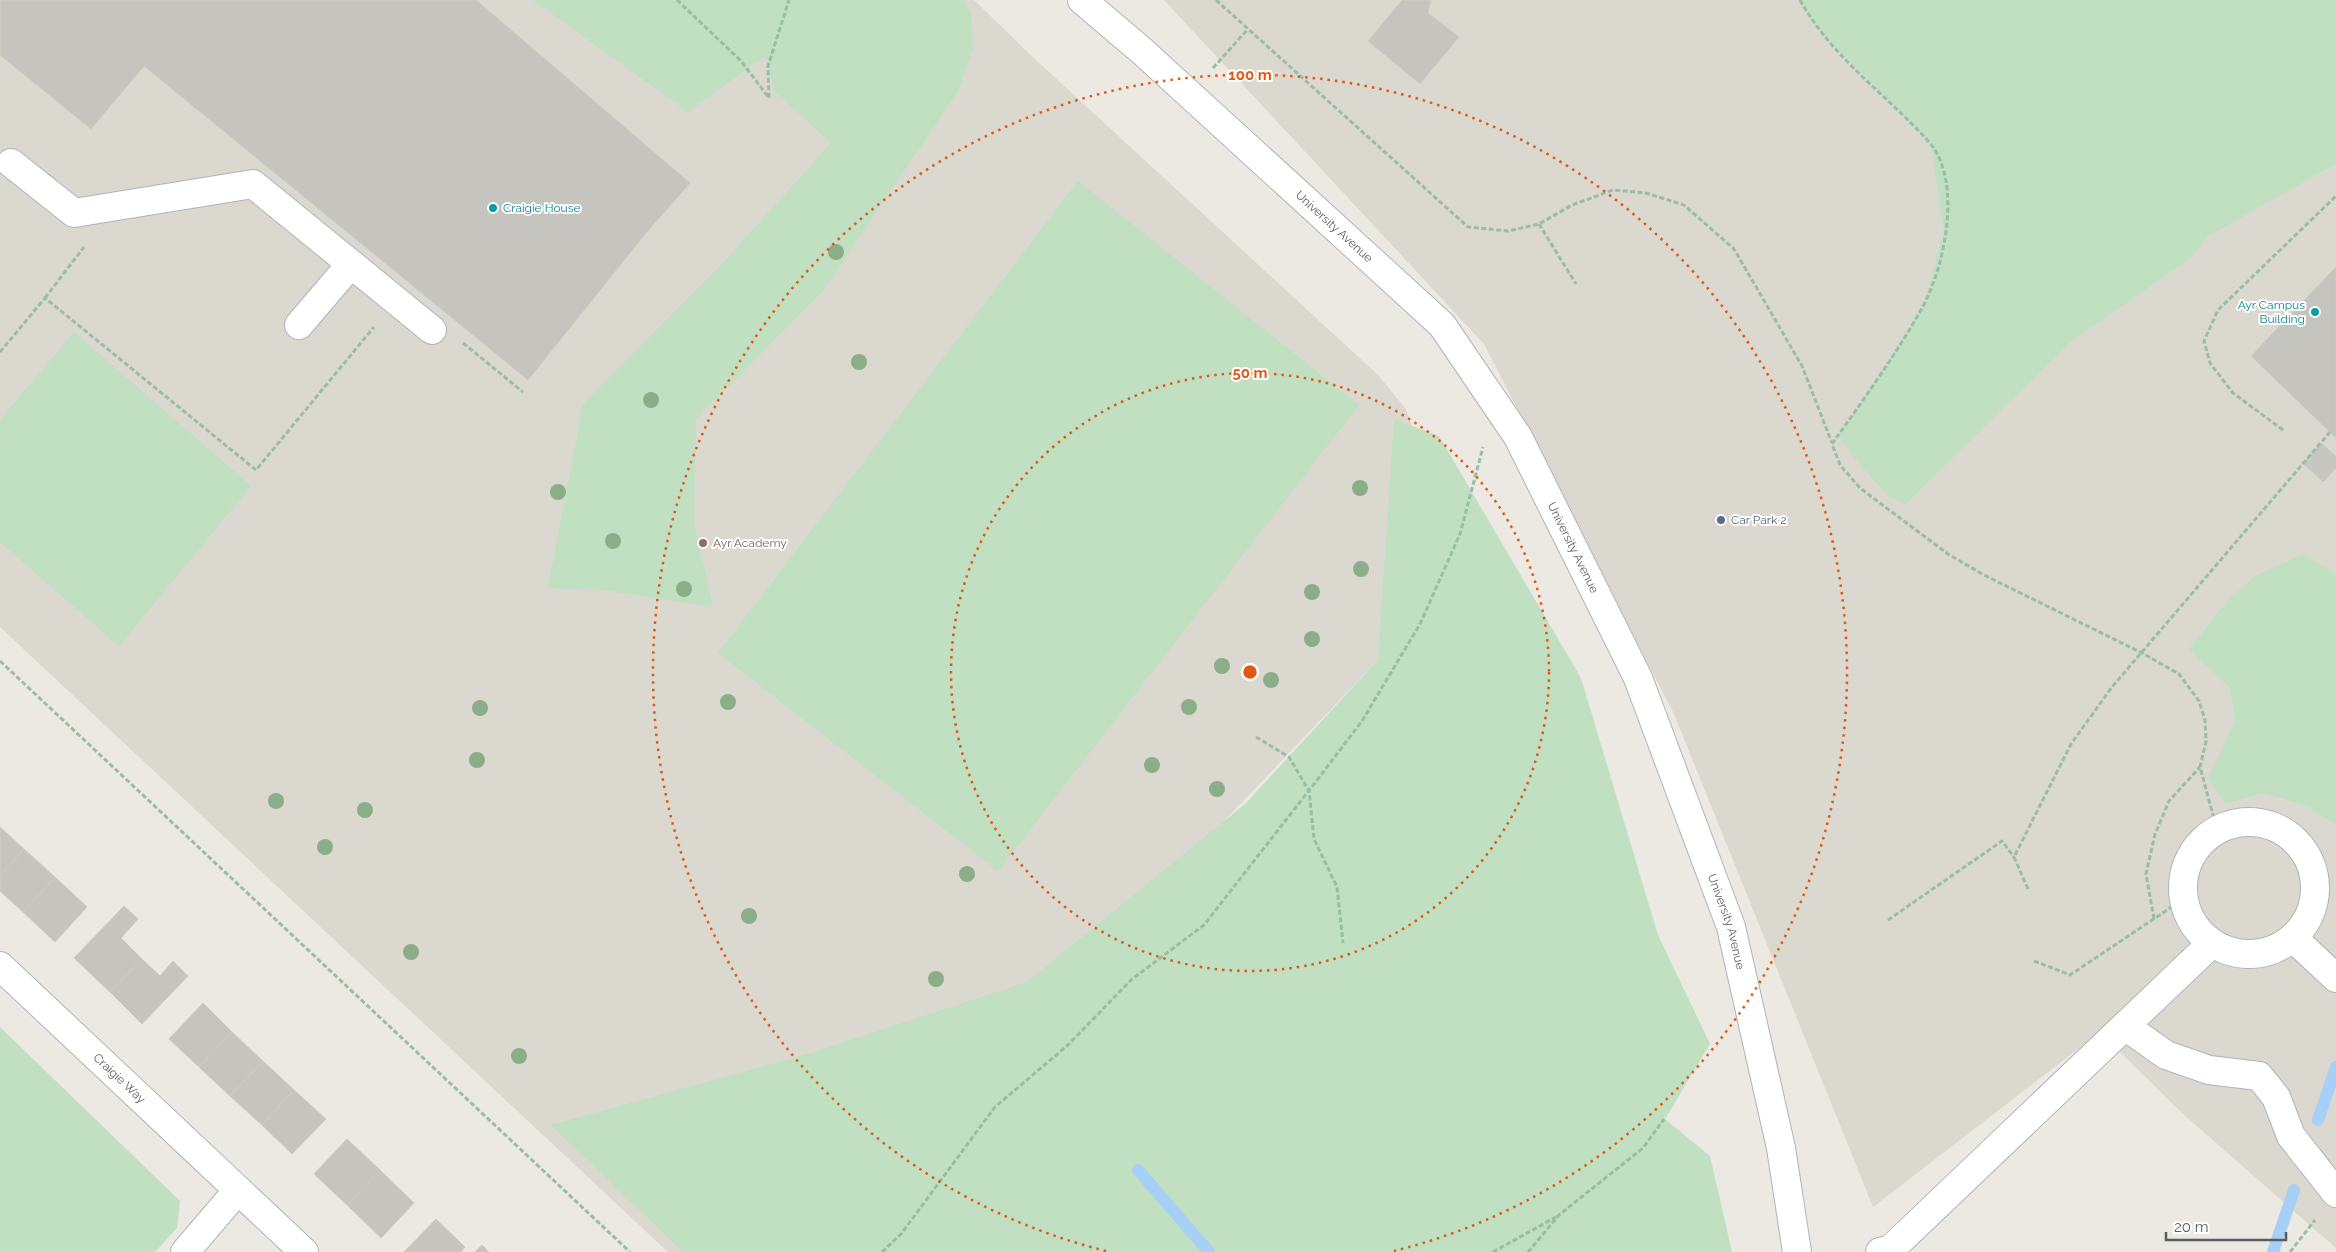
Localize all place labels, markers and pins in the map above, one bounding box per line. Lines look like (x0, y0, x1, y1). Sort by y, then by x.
place label: Craigie House (503, 201, 581, 215)
marker: Craigie House (487, 202, 499, 214)
place label: Ayr Campus Building (2238, 298, 2305, 326)
marker: Ayr Campus Building (2309, 306, 2321, 318)
place label: Car Park 2 (1731, 513, 1787, 527)
marker: Car Park 2 (1715, 514, 1727, 526)
place label: Ayr Academy (713, 536, 787, 550)
marker: Ayr Academy (697, 537, 709, 549)
centre of rings (1241, 663, 1259, 681)

